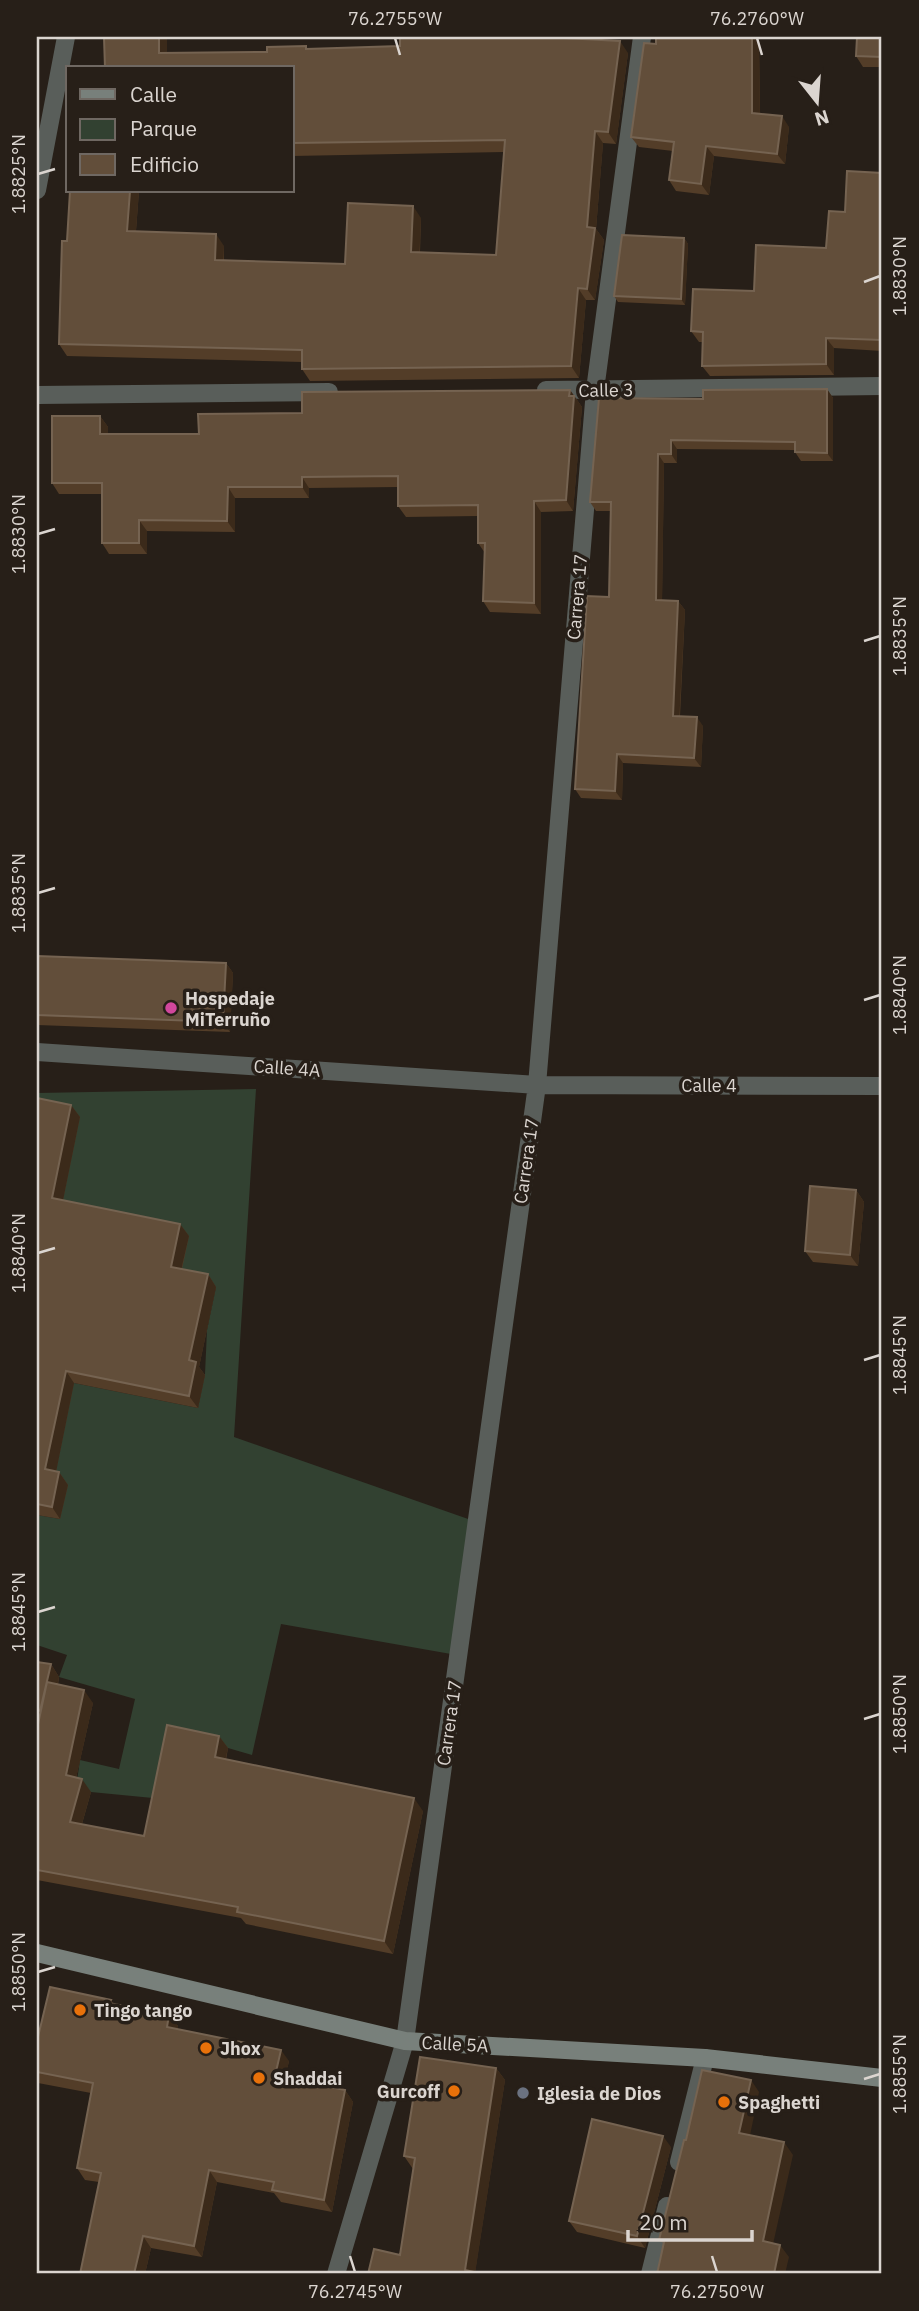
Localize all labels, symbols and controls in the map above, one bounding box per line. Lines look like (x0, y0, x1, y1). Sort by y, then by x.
text: 76.2755°W (348, 7, 442, 30)
text: 76.2760°W (710, 7, 804, 30)
legend (66, 66, 294, 192)
north arrow (782, 66, 852, 136)
text: Calle (130, 80, 177, 108)
text: N (812, 105, 832, 132)
text: Parque (130, 114, 197, 142)
text: 1.8825°N (7, 134, 30, 214)
text: Edificio (130, 150, 199, 178)
text: 1.8830°N (888, 236, 911, 316)
street label: Calle 3 (578, 378, 634, 402)
text: 1.8830°N (7, 494, 30, 574)
street label: Carrera 17 (562, 553, 592, 641)
text: 1.8835°N (888, 596, 911, 676)
text: 1.8835°N (7, 853, 30, 933)
text: 1.8840°N (888, 955, 911, 1035)
place label: Hospedaje MiTerruño (185, 987, 275, 1031)
marker: Hospedaje MiTerruño (163, 1000, 179, 1016)
street label: Calle 4A (253, 1054, 322, 1082)
street label: Calle 4 (681, 1074, 737, 1097)
street label: Carrera 17 (509, 1117, 543, 1205)
text: 1.8840°N (7, 1213, 30, 1293)
text: 1.8845°N (888, 1315, 911, 1395)
text: 1.8845°N (7, 1572, 30, 1652)
text: 1.8850°N (888, 1674, 911, 1754)
street label: Carrera 17 (432, 1679, 466, 1767)
text: 1.8850°N (7, 1932, 30, 2012)
place label: Tingo tango (94, 1999, 192, 2022)
marker: Tingo tango (72, 2002, 88, 2018)
street label: Calle 5A (421, 2031, 489, 2057)
text: 1.8855°N (888, 2034, 911, 2114)
place label: Jhox (220, 2037, 261, 2060)
marker: Jhox (198, 2040, 214, 2056)
place label: Shaddai (273, 2067, 342, 2090)
marker: Shaddai (251, 2070, 267, 2086)
place label: Gurcoff (377, 2080, 440, 2103)
place label: Iglesia de Dios (537, 2082, 661, 2105)
marker: Gurcoff (446, 2083, 462, 2099)
marker: Iglesia de Dios (515, 2085, 531, 2101)
place label: Spaghetti (738, 2091, 820, 2114)
marker: Spaghetti (716, 2094, 732, 2110)
scale bar (628, 2199, 753, 2243)
text: 20 m (639, 2208, 688, 2236)
text: 76.2745°W (308, 2280, 402, 2303)
text: 76.2750°W (670, 2280, 764, 2303)

